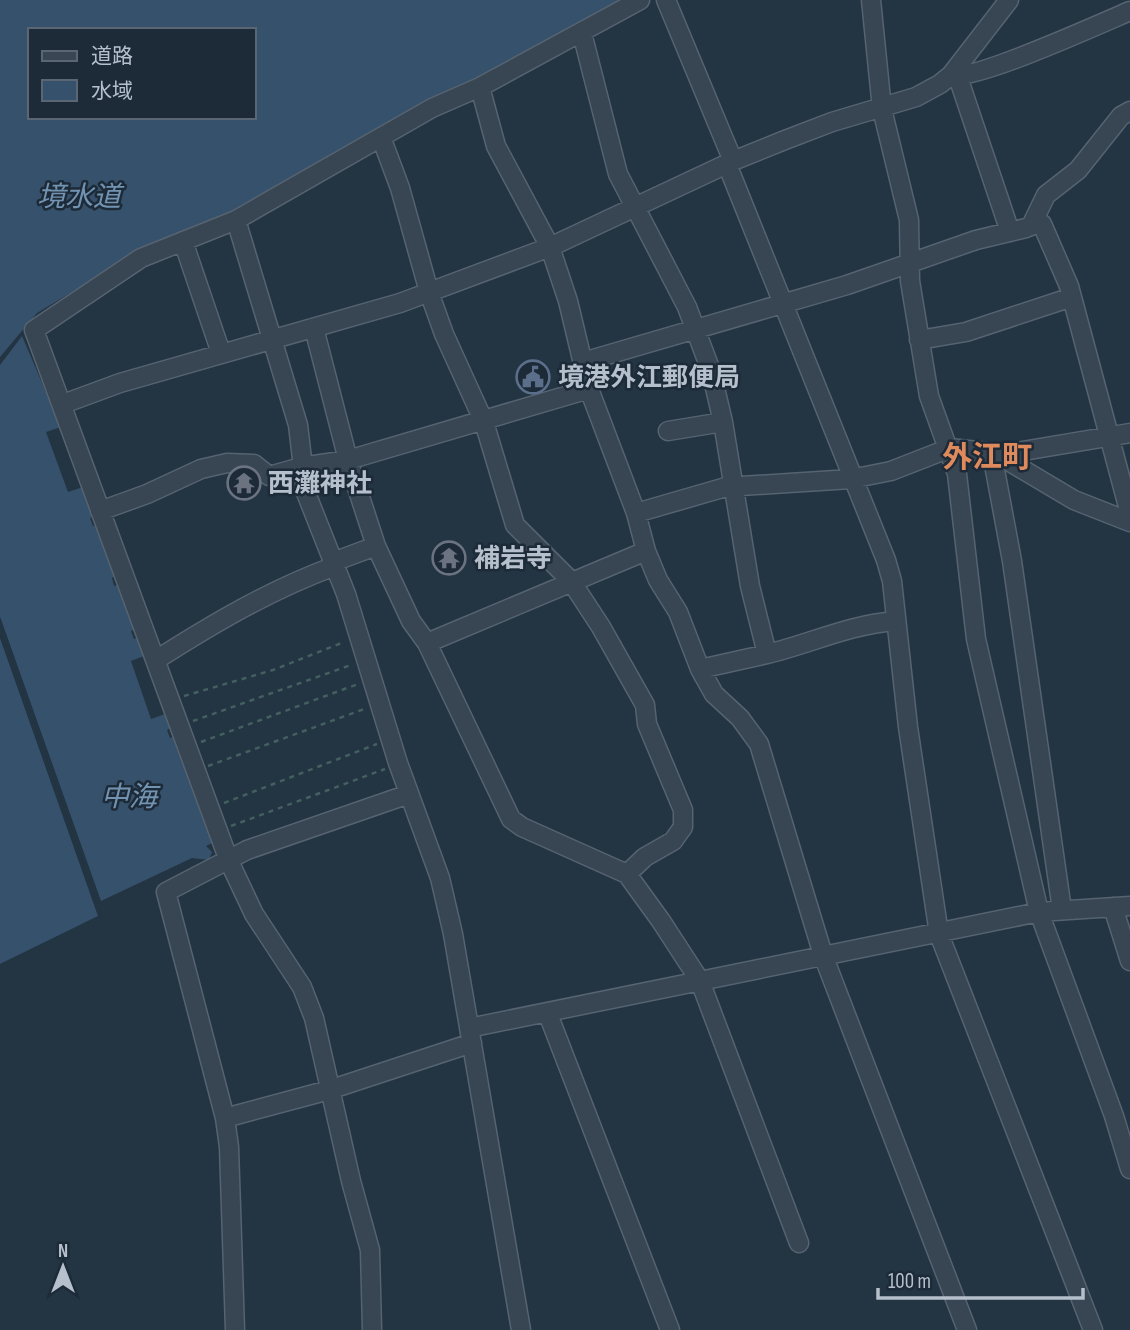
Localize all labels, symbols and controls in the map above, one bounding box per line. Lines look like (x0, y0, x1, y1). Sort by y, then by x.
legend (28, 28, 256, 119)
text: 道路 (91, 44, 133, 69)
text: 水域 (91, 79, 133, 104)
water label: 境水道 (37, 181, 125, 214)
public building icon: 境港外江郵便局 (514, 358, 552, 396)
place label: 境港外江郵便局 (558, 363, 740, 394)
district label: 外江町 (942, 440, 1032, 476)
temple icon: 西灘神社 (225, 464, 263, 502)
place label: 西灘神社 (268, 469, 372, 500)
temple icon: 補岩寺 (430, 539, 468, 577)
place label: 補岩寺 (474, 544, 552, 575)
water label: 中海 (101, 781, 161, 814)
north arrow (28, 1232, 98, 1302)
text: N (58, 1240, 68, 1263)
scale bar (878, 1256, 1083, 1300)
text: 100 m (888, 1269, 931, 1294)

